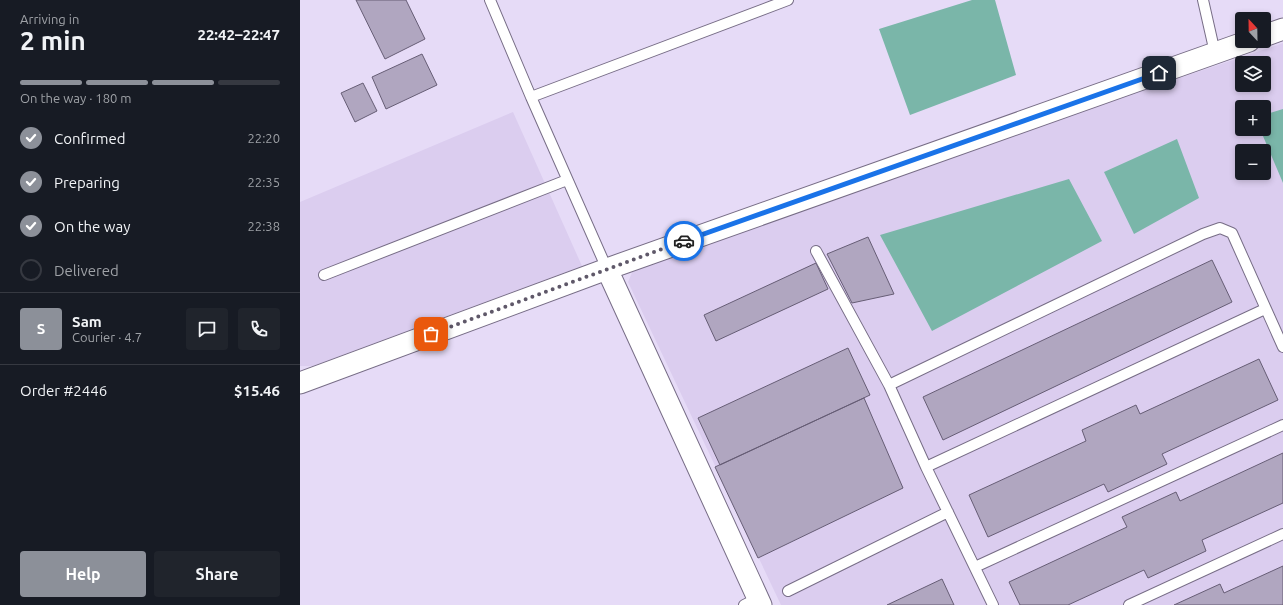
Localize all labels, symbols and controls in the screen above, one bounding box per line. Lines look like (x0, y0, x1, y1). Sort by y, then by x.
text: Arriving in (20, 12, 79, 26)
north arrow (1235, 12, 1271, 48)
map controls (1235, 12, 1271, 180)
text: 2 min (20, 26, 86, 55)
text: 22:42–22:47 (197, 26, 280, 43)
pin (1142, 56, 1176, 90)
button: layers (1235, 56, 1271, 92)
icon: home (1148, 62, 1170, 84)
text: On the way · 180 m (20, 91, 132, 105)
button: + (1235, 100, 1271, 136)
icon: check (20, 127, 42, 149)
text: Confirmed (54, 130, 126, 147)
text: 22:20 (247, 131, 280, 145)
button: − (1235, 144, 1271, 180)
icon: check (20, 171, 42, 193)
text: Preparing (54, 174, 120, 191)
text: 22:35 (247, 175, 280, 189)
icon: check (20, 215, 42, 237)
text: On the way (54, 218, 130, 235)
text: 22:38 (247, 219, 280, 233)
courier (664, 221, 704, 261)
icon: car (673, 230, 695, 252)
text: Delivered (54, 262, 119, 279)
button: chat (186, 308, 228, 350)
button: phone (238, 308, 280, 350)
text: Sam (72, 313, 102, 330)
pin (414, 317, 448, 351)
text: S (37, 320, 45, 337)
icon: bag (420, 323, 442, 345)
text: Courier · 4.7 (72, 330, 142, 344)
text: Order #2446 (20, 382, 107, 399)
text: $15.46 (234, 382, 280, 399)
button: Help (20, 551, 146, 597)
button: Share (154, 551, 280, 597)

